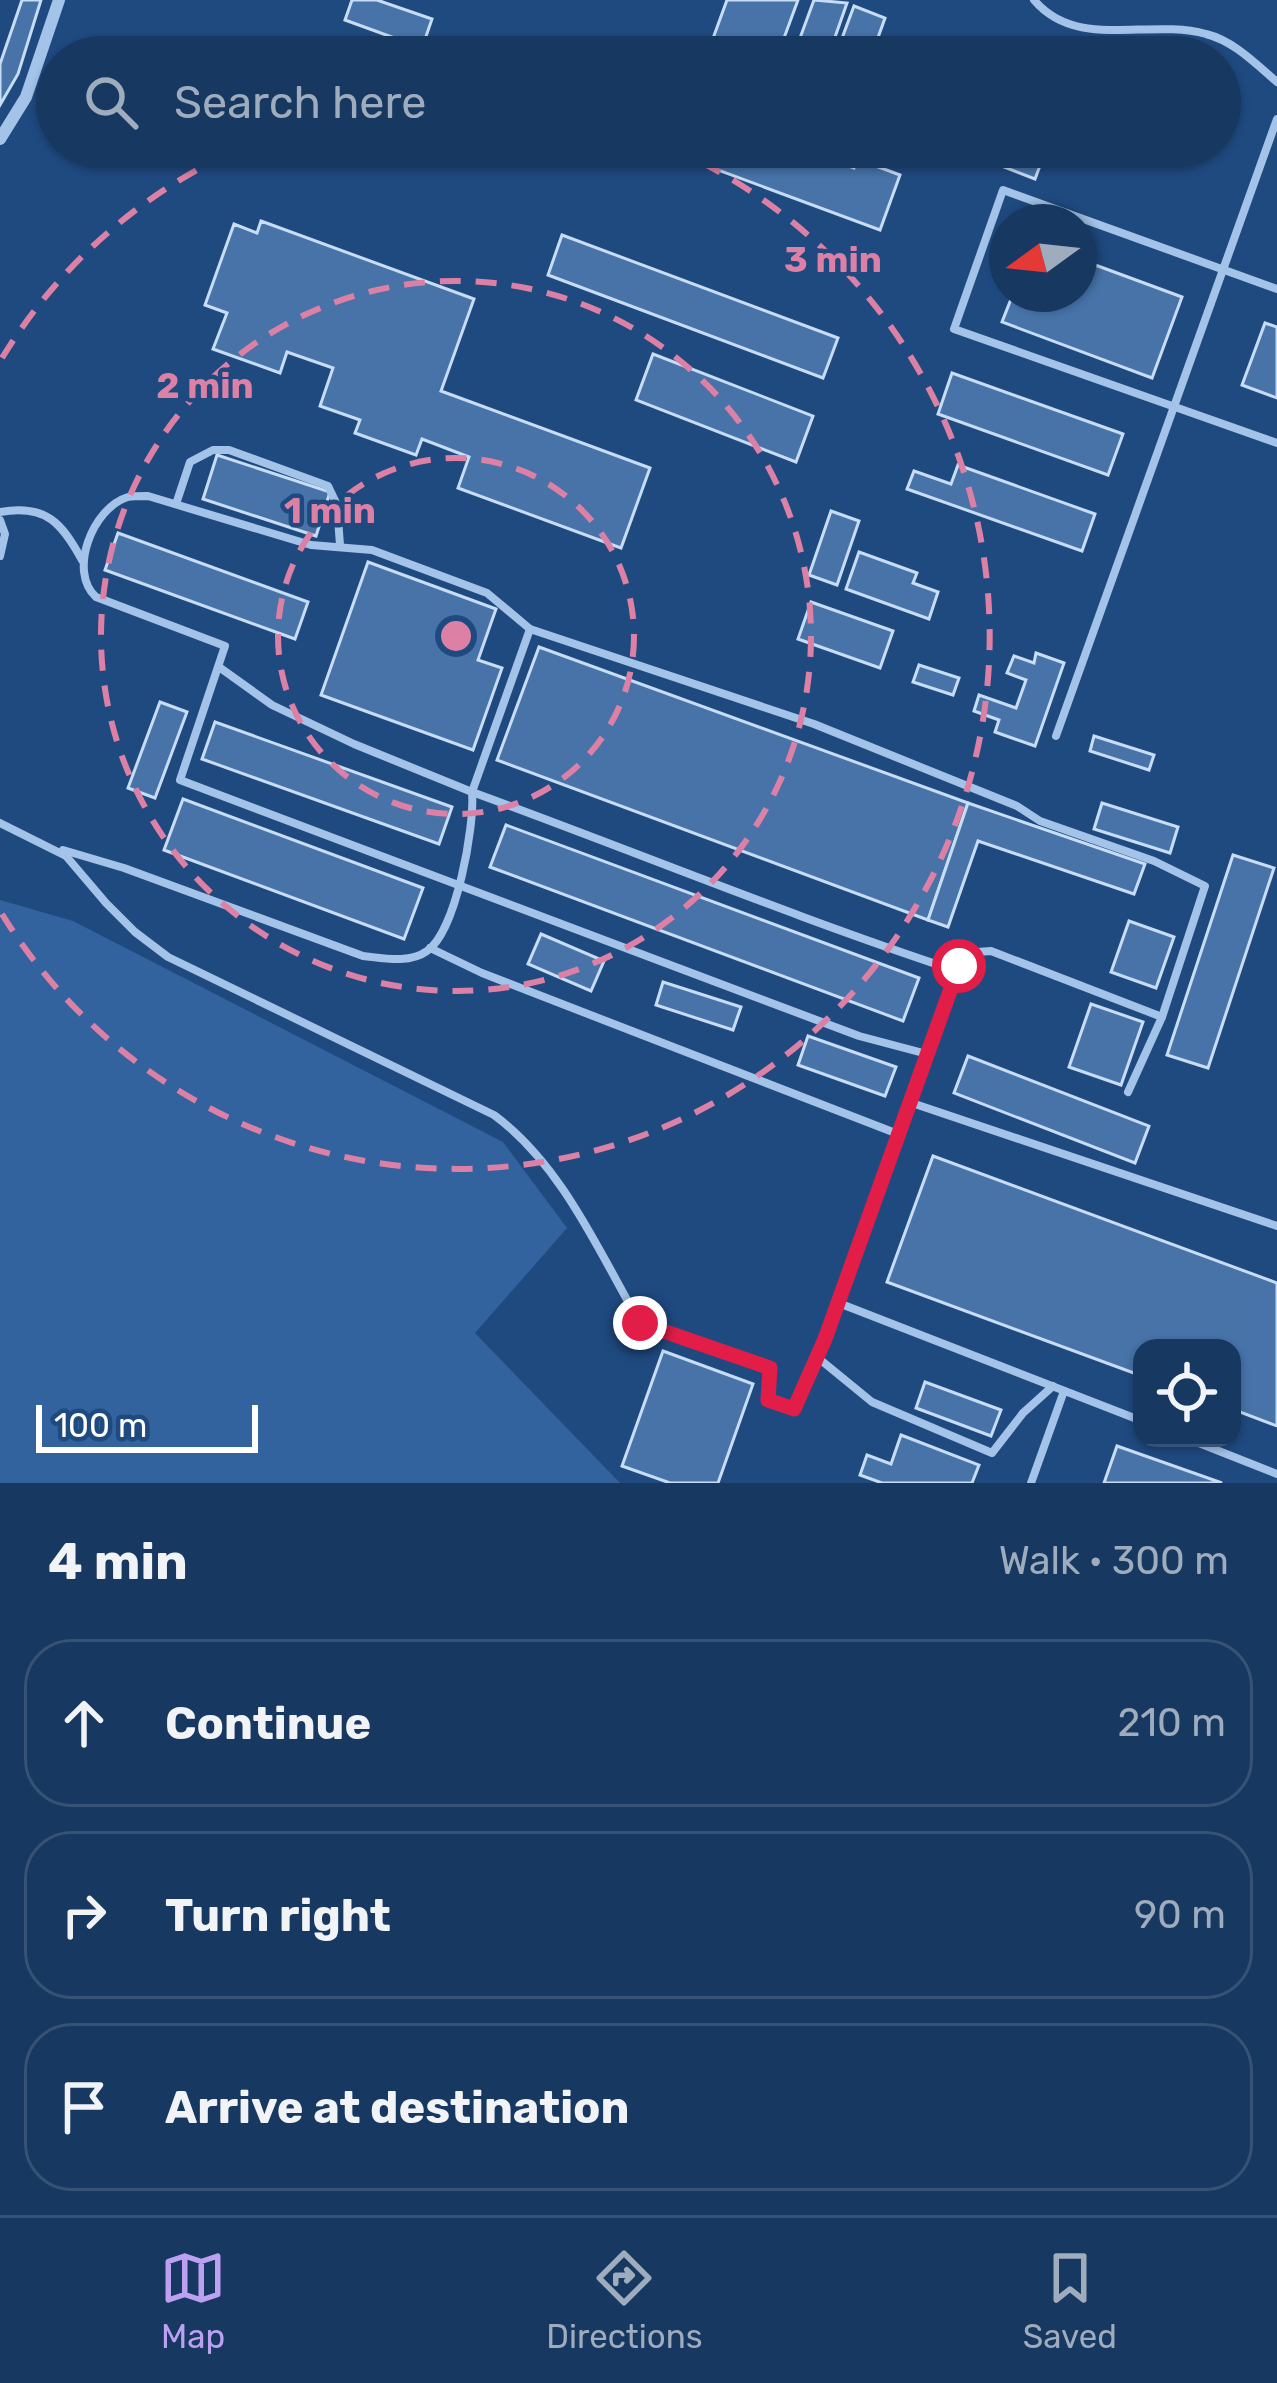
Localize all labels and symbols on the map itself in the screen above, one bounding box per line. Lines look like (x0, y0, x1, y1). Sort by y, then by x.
north arrow (989, 204, 1097, 312)
text: 3 min (784, 238, 882, 281)
text: 2 min (156, 364, 254, 407)
text: 1 min (284, 489, 376, 532)
centre of rings (435, 615, 477, 657)
route start (932, 939, 986, 993)
route end (613, 1296, 667, 1350)
scale bar (36, 1399, 258, 1452)

